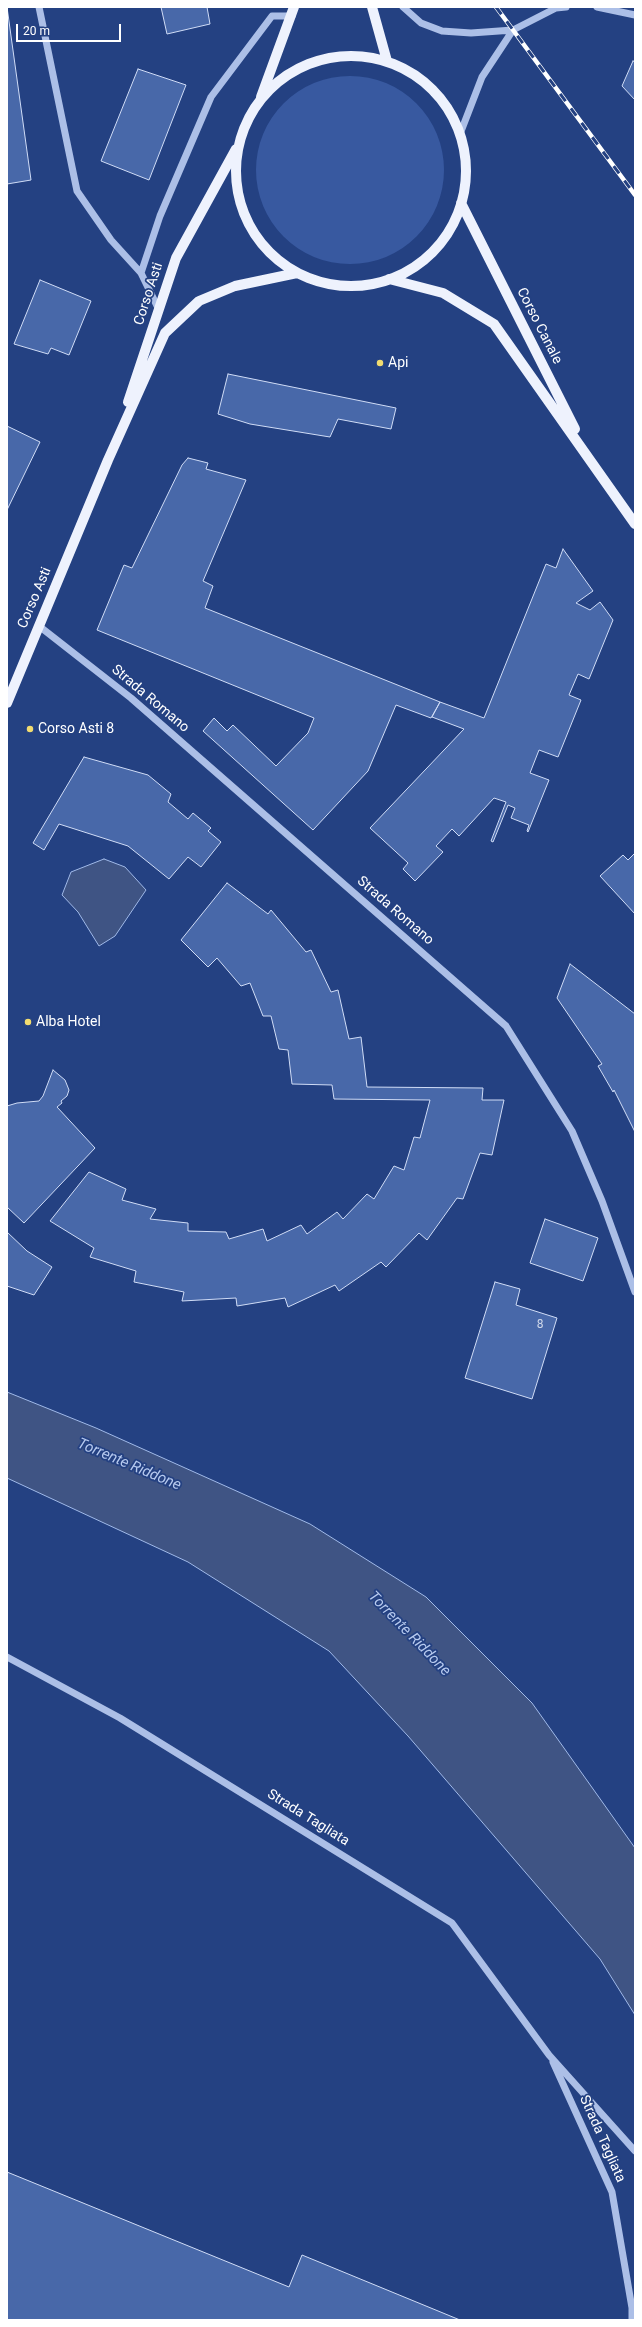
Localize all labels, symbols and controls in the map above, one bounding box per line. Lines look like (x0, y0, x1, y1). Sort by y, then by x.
scale bar (18, 16, 123, 42)
text: 20 m (23, 24, 50, 38)
street label: Corso Asti (131, 261, 167, 327)
street label: Corso Canale (513, 285, 565, 367)
place label: Api (388, 355, 408, 371)
marker: Api (375, 358, 385, 368)
street label: Corso Asti (15, 565, 55, 631)
street label: Strada Romano (108, 662, 192, 736)
place label: Corso Asti 8 (38, 721, 114, 737)
marker: Corso Asti 8 (25, 724, 35, 734)
street label: Strada Romano (353, 873, 437, 949)
place label: Alba Hotel (36, 1014, 101, 1030)
marker: Alba Hotel (23, 1017, 33, 1027)
house number: 8 (537, 1318, 543, 1332)
water label: Torrente Riddone (74, 1435, 184, 1495)
water label: Torrente Riddone (364, 1588, 454, 1680)
street label: Strada Tagliata (264, 1786, 352, 1850)
street label: Strada Tagliata (575, 2093, 629, 2185)

